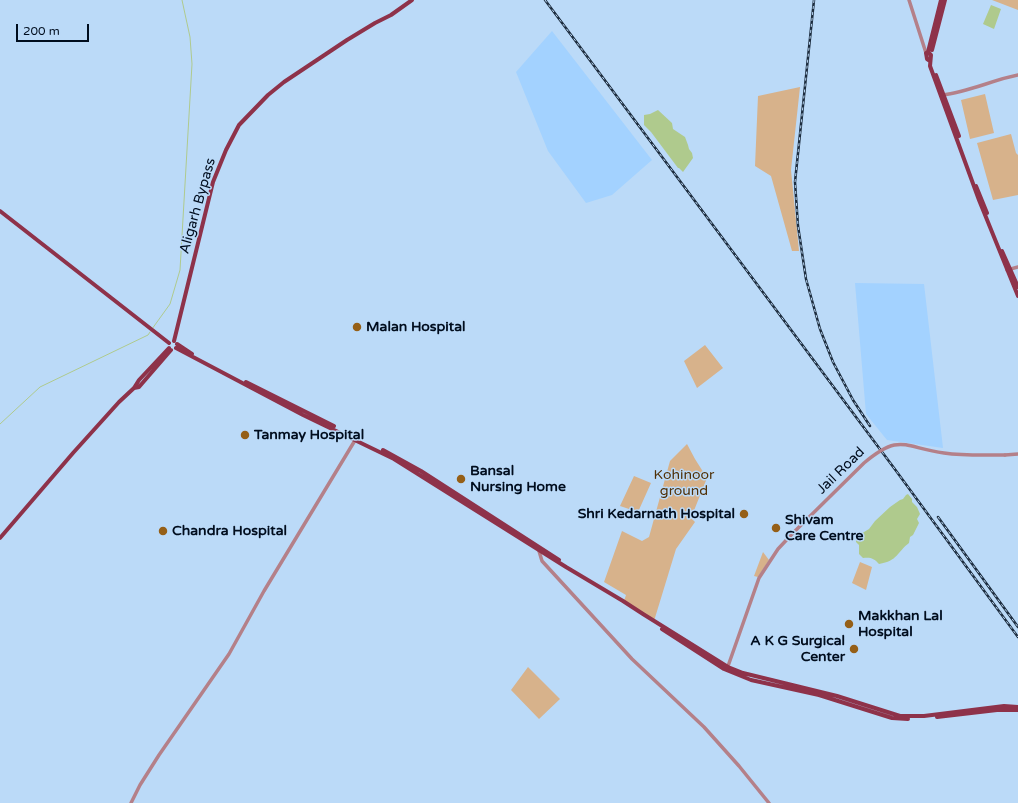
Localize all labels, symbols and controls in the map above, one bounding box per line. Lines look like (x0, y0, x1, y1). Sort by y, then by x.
scale bar (18, 16, 91, 42)
text: 200 m (23, 24, 60, 38)
street label: Aligarh Bypass (176, 156, 220, 256)
place label: Malan Hospital (366, 319, 466, 335)
marker: Malan Hospital (351, 321, 363, 333)
place label: Tanmay Hospital (254, 427, 364, 443)
marker: Tanmay Hospital (239, 429, 251, 441)
street label: Jail Road (814, 444, 868, 498)
place label: Bansal Nursing Home (470, 463, 566, 496)
park label: Kohinoor ground (654, 467, 714, 500)
marker: Bansal Nursing Home (455, 473, 467, 485)
place label: Shri Kedarnath Hospital (578, 506, 735, 522)
marker: Shri Kedarnath Hospital (738, 508, 750, 520)
place label: Shivam Care Centre (785, 512, 864, 544)
marker: Shivam Care Centre (770, 522, 782, 534)
place label: Chandra Hospital (172, 523, 287, 539)
marker: Chandra Hospital (157, 525, 169, 537)
place label: Makkhan Lal Hospital (858, 608, 943, 640)
marker: Makkhan Lal Hospital (843, 618, 855, 630)
place label: A K G Surgical Center (750, 633, 845, 666)
marker: A K G Surgical Center (848, 643, 860, 655)

